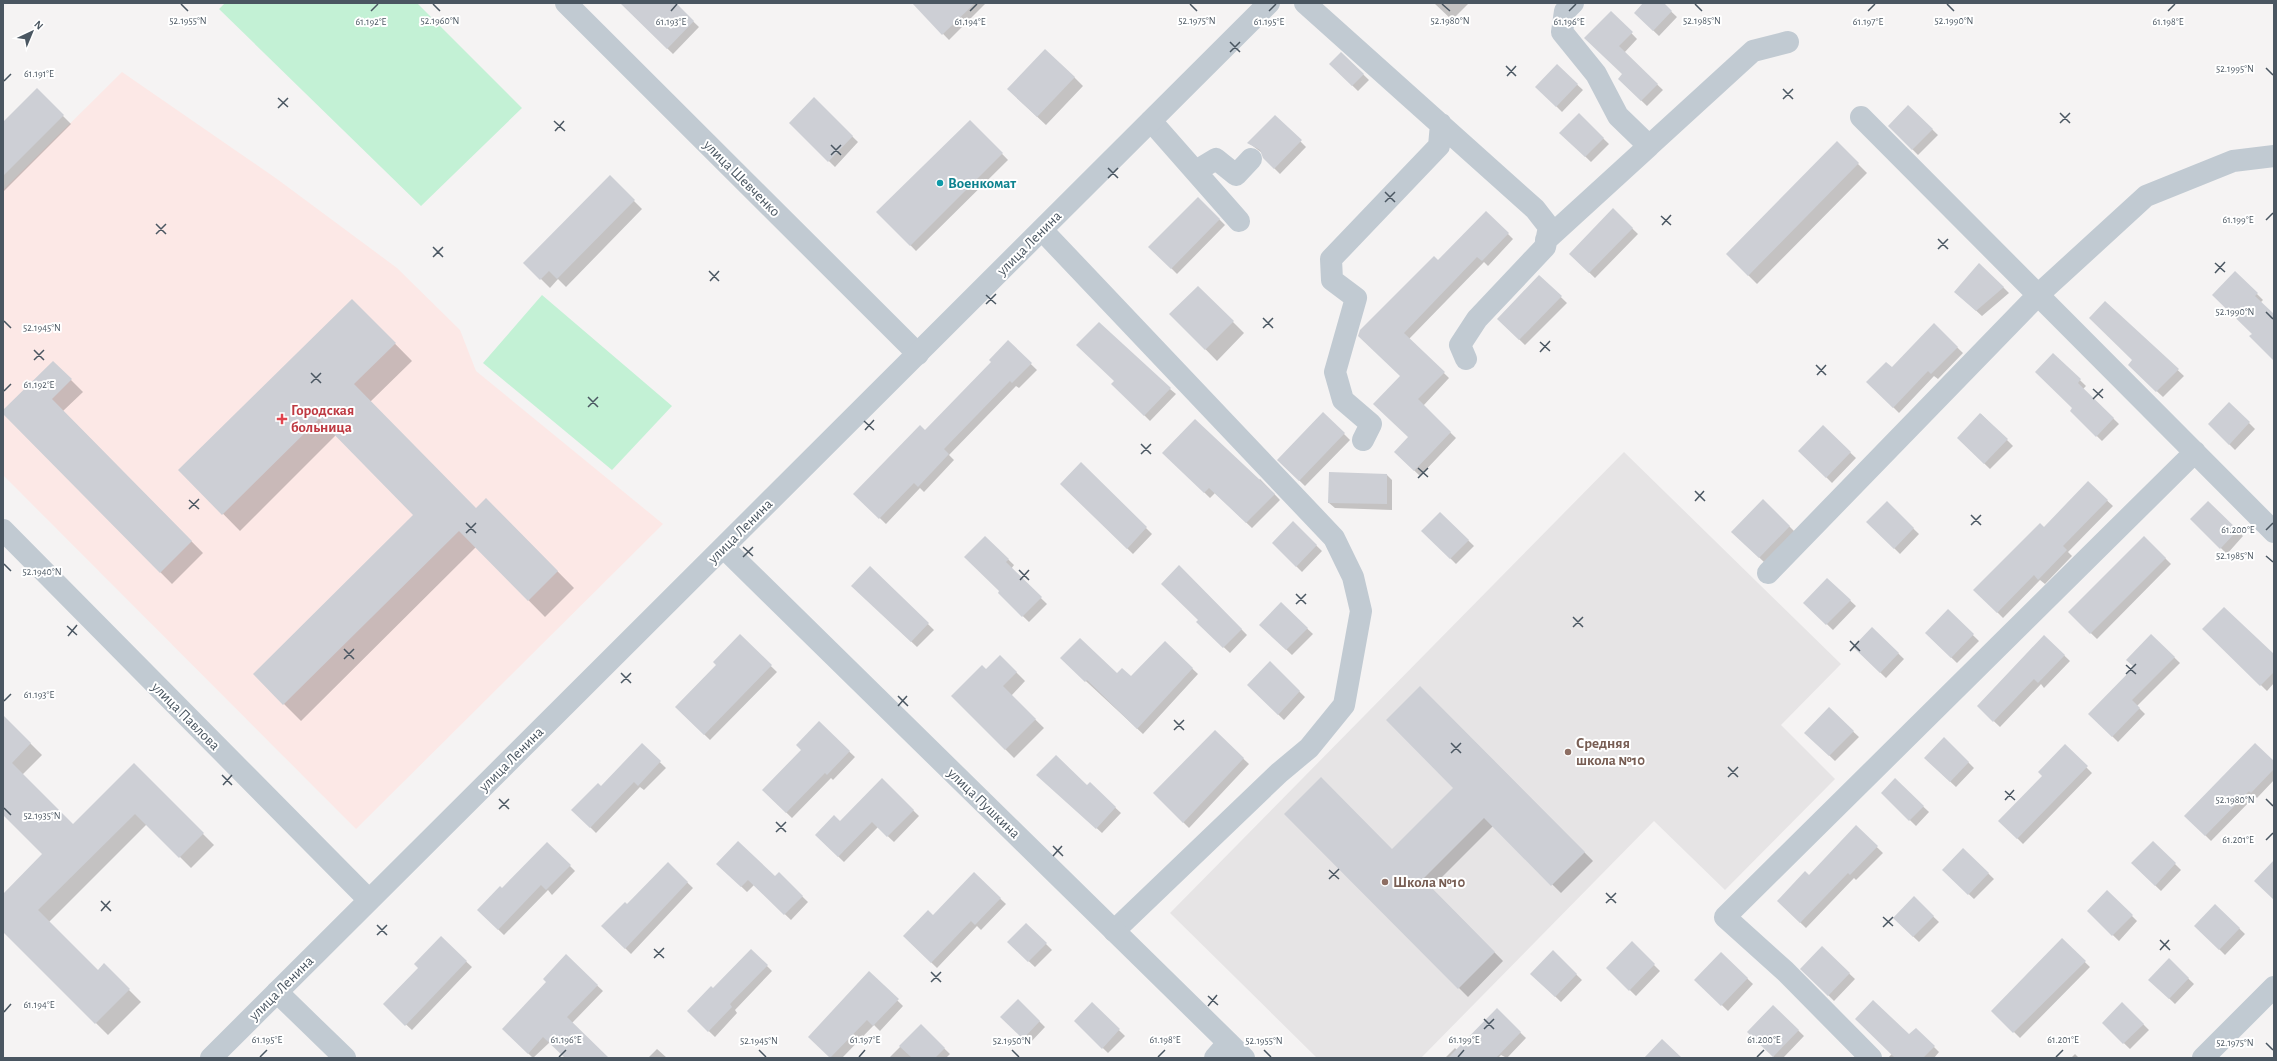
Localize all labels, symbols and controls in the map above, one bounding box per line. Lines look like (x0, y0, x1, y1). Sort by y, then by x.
north arrow (12, 12, 52, 52)
text: 52.1955°N (169, 16, 207, 26)
text: 52.1960°N (421, 16, 459, 26)
text: 52.1975°N (1178, 16, 1216, 26)
text: 52.1980°N (1431, 16, 1469, 26)
text: 52.1985°N (1683, 16, 1721, 26)
text: 52.1990°N (1935, 16, 1973, 26)
text: 61.192°E (356, 17, 387, 27)
text: 61.193°E (656, 17, 686, 27)
text: 61.194°E (954, 17, 986, 27)
text: 61.195°E (1254, 17, 1284, 27)
text: 61.196°E (1553, 17, 1585, 27)
text: 61.197°E (1853, 17, 1883, 27)
text: 61.198°E (2152, 17, 2184, 27)
text: N (32, 19, 45, 32)
text: 52.1995°N (2216, 64, 2254, 74)
text: 61.191°E (24, 69, 54, 79)
street label: улица Шевченко (700, 137, 783, 219)
place label: Военкомат (948, 176, 1016, 191)
marker: Военкомат (935, 178, 945, 188)
street label: улица Ленина (994, 208, 1065, 279)
text: 61.199°E (2222, 215, 2254, 225)
text: 52.1990°N (2216, 307, 2254, 317)
text: 52.1945°N (23, 323, 61, 333)
text: 61.192°E (24, 380, 55, 390)
place label: Городская больница (291, 403, 354, 435)
marker: Городская больница (276, 413, 288, 425)
street label: улица Ленина (705, 496, 776, 567)
text: 61.200°E (2221, 525, 2255, 535)
text: 52.1985°N (2216, 551, 2254, 561)
text: 52.1940°N (22, 567, 62, 577)
street label: улица Павлова (148, 679, 223, 753)
text: 61.193°E (24, 690, 54, 700)
street label: улица Ленина (476, 724, 547, 795)
place label: Средняя школа №10 (1576, 736, 1645, 768)
marker: Средняя школа №10 (1563, 747, 1573, 757)
street label: улица Пушкина (944, 765, 1023, 842)
text: 52.1980°N (2216, 795, 2254, 805)
text: 52.1935°N (23, 811, 61, 821)
text: 61.201°E (2222, 835, 2254, 845)
place label: Школа №10 (1393, 875, 1465, 890)
marker: Школа №10 (1380, 877, 1390, 887)
street label: улица Ленина (246, 953, 317, 1024)
text: 61.194°E (23, 1000, 55, 1010)
text: 61.195°E (252, 1035, 282, 1045)
text: 61.196°E (550, 1035, 582, 1045)
text: 61.197°E (850, 1035, 880, 1045)
text: 61.198°E (1149, 1035, 1181, 1045)
text: 61.199°E (1448, 1035, 1480, 1045)
text: 61.200°E (1747, 1035, 1781, 1045)
text: 61.201°E (2047, 1035, 2079, 1045)
text: 52.1945°N (740, 1036, 778, 1046)
text: 52.1950°N (993, 1036, 1031, 1046)
text: 52.1955°N (1245, 1036, 1283, 1046)
text: 52.1975°N (2216, 1038, 2254, 1048)

